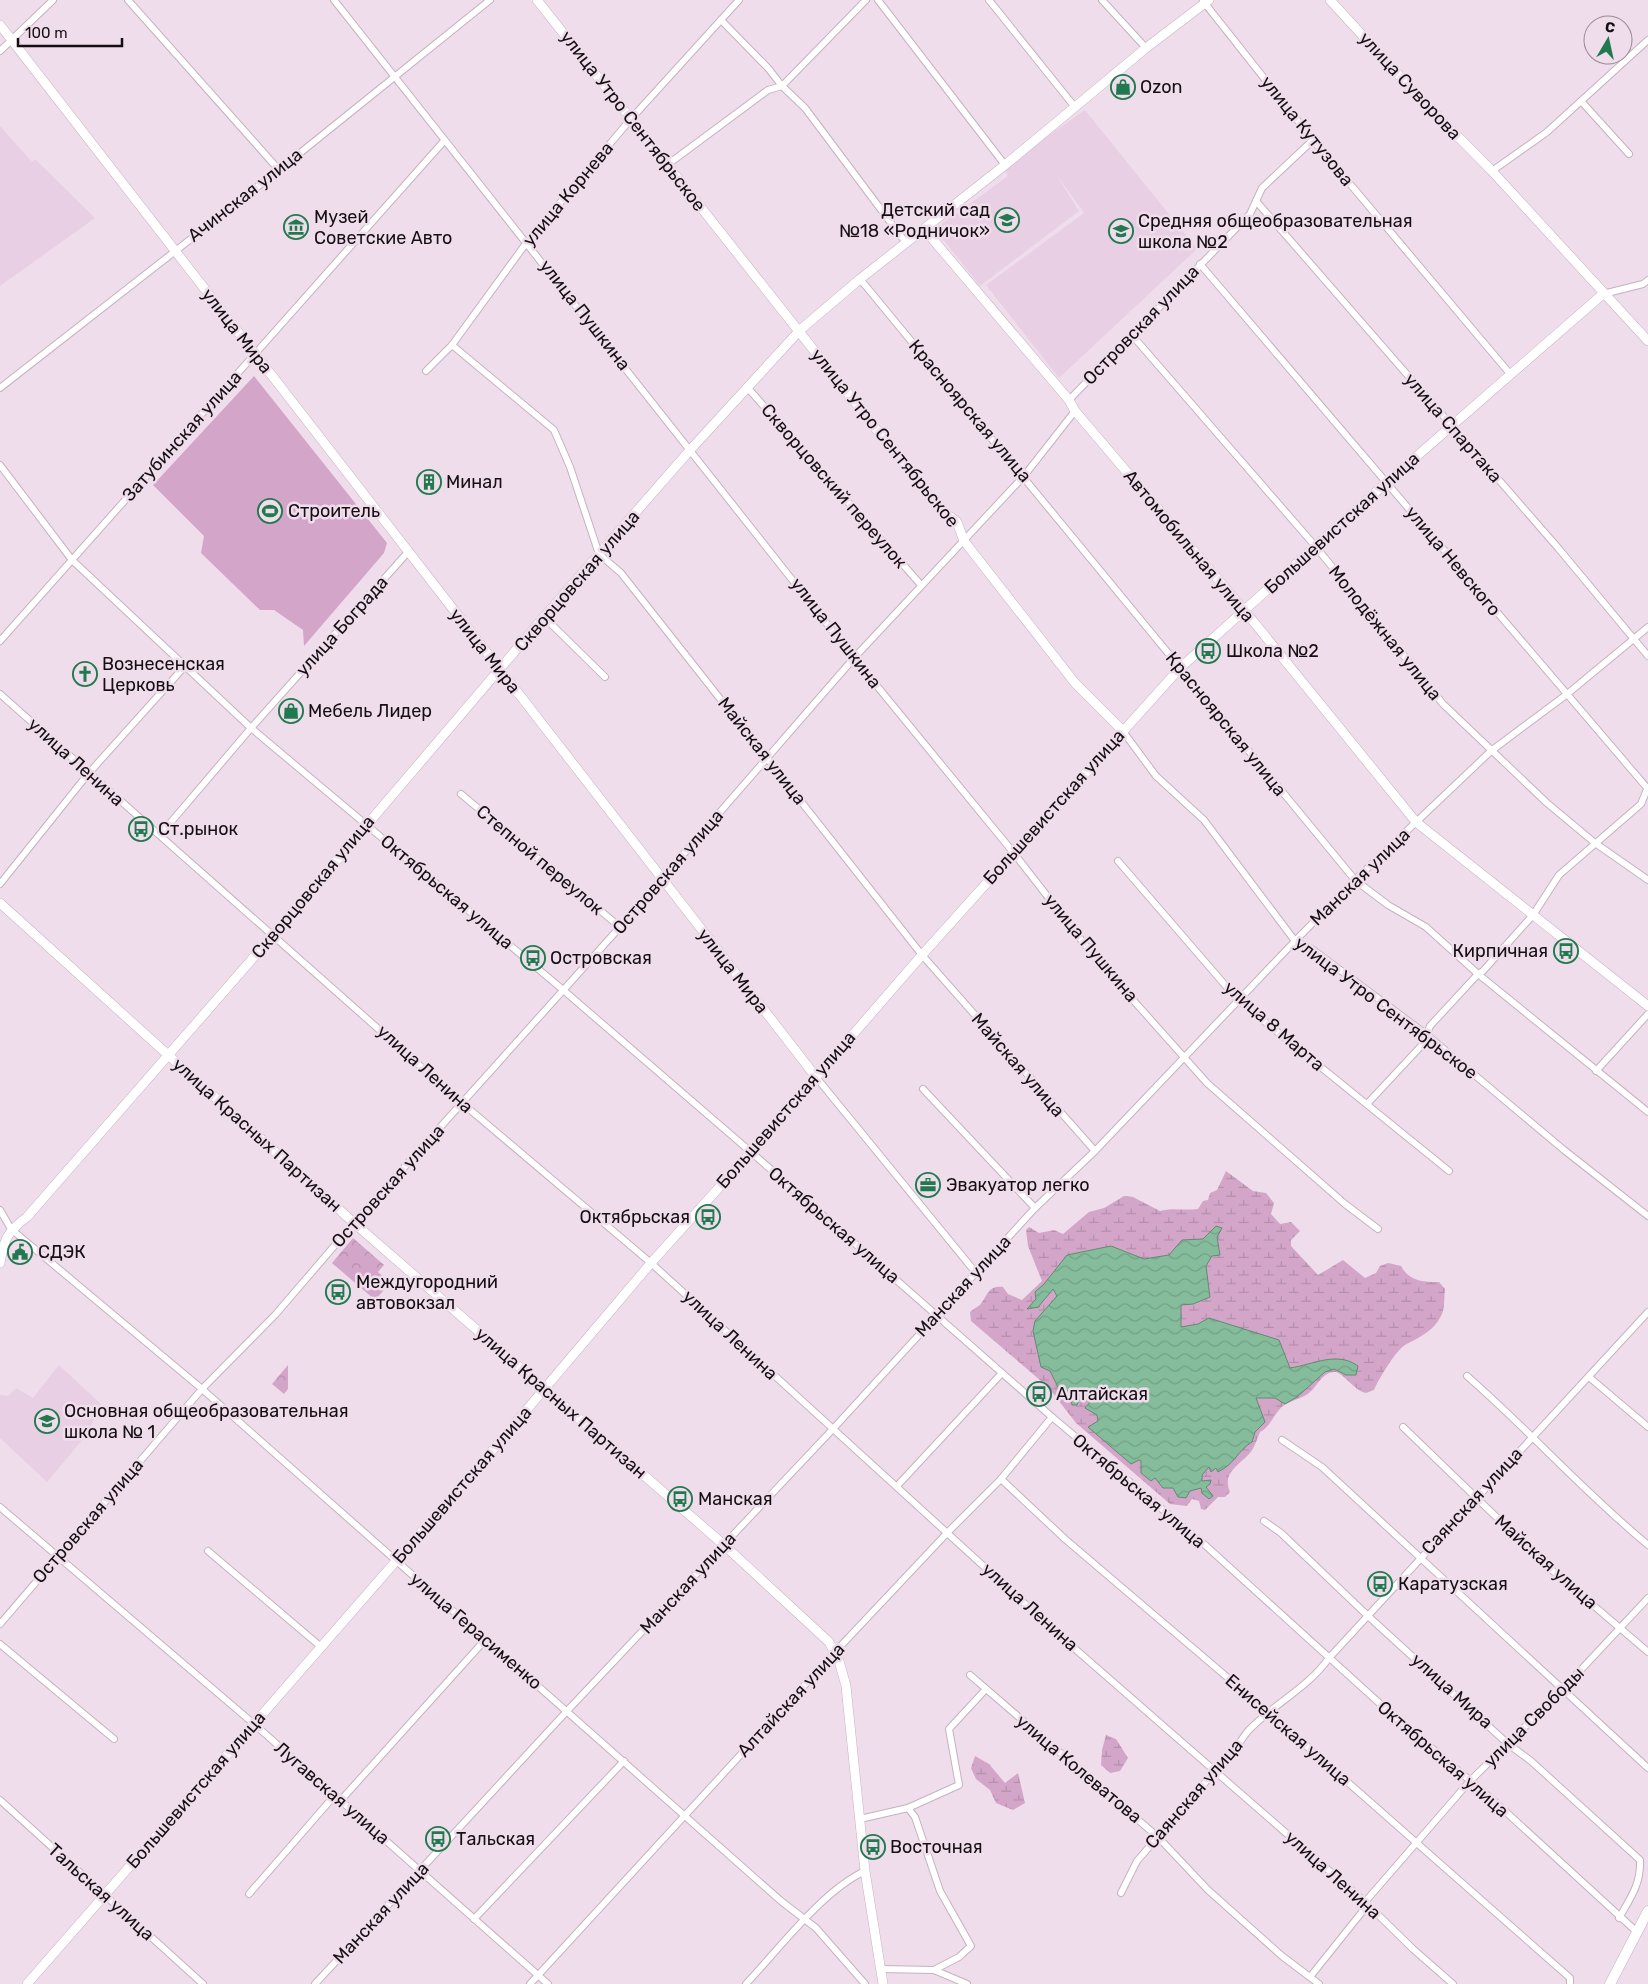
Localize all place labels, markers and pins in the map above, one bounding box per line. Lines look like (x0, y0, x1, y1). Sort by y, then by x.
shop icon: Ozon (1110, 74, 1136, 100)
place label: Ozon (1140, 76, 1182, 98)
place label: Детский сад №18 «Родничок» (839, 199, 990, 242)
place label: Музей Советские Авто (314, 206, 452, 249)
school or university icon: Детский сад №18 «Родничок» (994, 207, 1020, 233)
place label: Средняя общеобразовательная школа №2 (1138, 210, 1413, 253)
museum icon: Музей Советские Авто (283, 214, 309, 240)
school or university icon: Средняя общеобразовательная школа №2 (1108, 218, 1134, 244)
building icon: Минал (416, 469, 442, 495)
place label: Минал (446, 471, 503, 493)
sports icon: Строитель (257, 498, 283, 524)
place label: Строитель (288, 500, 380, 522)
bus stop icon: Школа №2 (1195, 638, 1221, 664)
place label: Школа №2 (1226, 640, 1319, 662)
place label: Вознесенская Церковь (102, 653, 225, 696)
church icon: Вознесенская Церковь (72, 661, 98, 687)
shop icon: Мебель Лидер (278, 698, 304, 724)
place label: Мебель Лидер (308, 700, 432, 722)
bus stop icon: Ст.рынок (128, 816, 154, 842)
place label: Ст.рынок (158, 818, 239, 840)
bus stop icon: Кирпичная (1553, 938, 1579, 964)
place label: Кирпичная (1453, 940, 1548, 962)
bus stop icon: Островская (520, 945, 546, 971)
place label: Островская (550, 947, 652, 969)
office icon: Эвакуатор легко (915, 1172, 941, 1198)
place label: Эвакуатор легко (946, 1174, 1090, 1196)
bus stop icon: Октябрьская (695, 1204, 721, 1230)
place label: Октябрьская (580, 1206, 690, 1228)
public building icon: СДЭК (7, 1239, 33, 1265)
place label: СДЭК (38, 1241, 86, 1263)
place label: Междугородний автовокзал (356, 1271, 498, 1314)
bus stop icon: Междугородний автовокзал (325, 1279, 351, 1305)
bus stop icon: Алтайская (1026, 1381, 1052, 1407)
place label: Алтайская (1056, 1383, 1148, 1405)
place label: Основная общеобразовательная школа № 1 (64, 1400, 349, 1443)
school or university icon: Основная общеобразовательная школа № 1 (34, 1408, 60, 1434)
bus stop icon: Манская (667, 1486, 693, 1512)
place label: Манская (698, 1488, 773, 1510)
bus stop icon: Каратузская (1367, 1571, 1393, 1597)
place label: Каратузская (1398, 1573, 1508, 1595)
bus stop icon: Тальская (425, 1826, 451, 1852)
place label: Тальская (456, 1828, 535, 1850)
bus stop icon: Восточная (860, 1834, 886, 1860)
place label: Восточная (890, 1836, 982, 1858)

